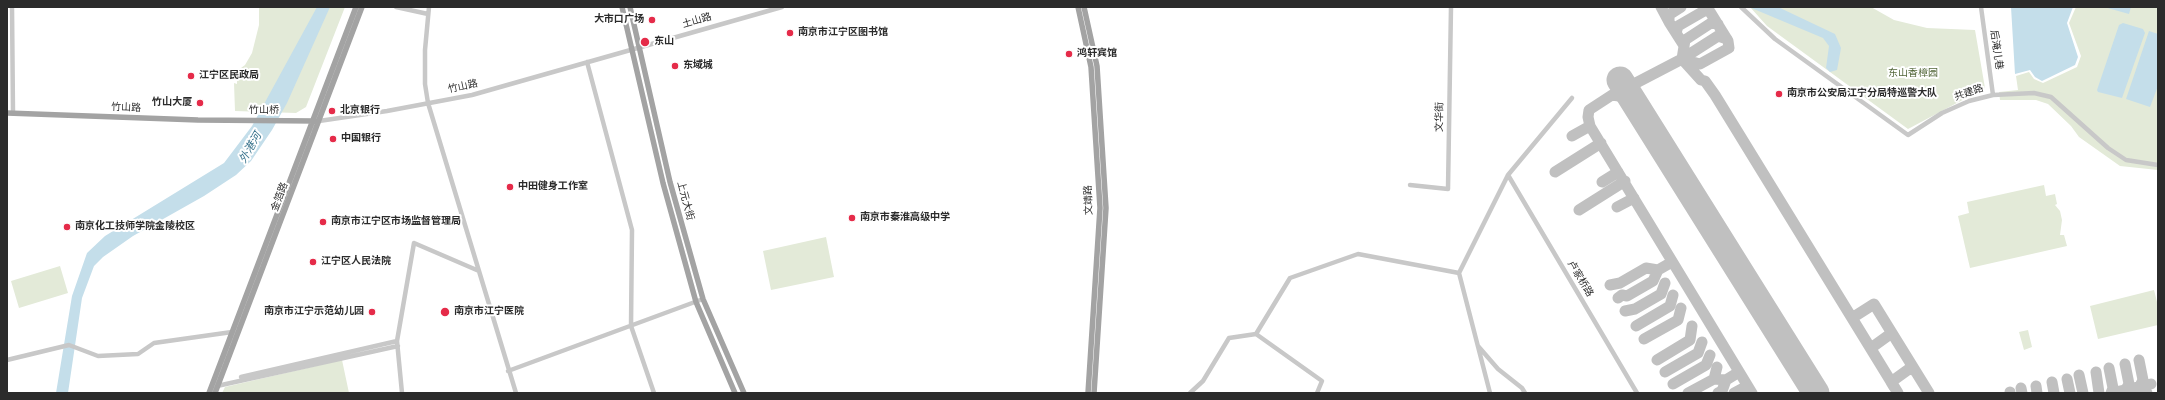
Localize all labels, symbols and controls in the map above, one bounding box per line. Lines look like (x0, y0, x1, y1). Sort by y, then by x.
street label: 土山路 (681, 11, 713, 31)
place label: 大市口广场 (594, 14, 644, 26)
marker: 大市口广场 (647, 15, 657, 25)
place label: 南京市江宁区图书馆 (798, 27, 888, 39)
marker: 南京市江宁区图书馆 (785, 28, 795, 38)
street label: 后淹儿巷 (1987, 29, 2005, 71)
marker: 东山 (639, 36, 651, 48)
place label: 东山 (654, 36, 674, 48)
place label: 鸿轩宾馆 (1077, 48, 1117, 60)
marker: 鸿轩宾馆 (1064, 49, 1074, 59)
place label: 东域城 (683, 60, 713, 72)
marker: 东域城 (670, 61, 680, 71)
park label: 东山香樟园 (1888, 68, 1938, 80)
place label: 江宁区民政局 (199, 70, 259, 82)
marker: 江宁区民政局 (186, 71, 196, 81)
street label: 竹山路 (447, 78, 479, 96)
street label: 共建路 (1953, 82, 1985, 104)
place label: 南京市公安局江宁分局特巡警大队 (1787, 88, 1937, 100)
marker: 南京市公安局江宁分局特巡警大队 (1774, 89, 1784, 99)
place label: 竹山大厦 (152, 97, 192, 109)
marker: 竹山大厦 (195, 98, 205, 108)
street label: 竹山路 (111, 101, 141, 115)
street label: 文华街 (1434, 102, 1446, 132)
street label: 竹山桥 (249, 105, 279, 117)
place label: 北京银行 (340, 105, 380, 117)
marker: 北京银行 (327, 106, 337, 116)
water label: 外港河 (237, 130, 265, 166)
place label: 中国银行 (341, 133, 381, 145)
marker: 中国银行 (328, 134, 338, 144)
street label: 上元大街 (674, 180, 696, 222)
street label: 金箔路 (269, 181, 291, 213)
place label: 中田健身工作室 (518, 181, 588, 193)
marker: 中田健身工作室 (505, 182, 515, 192)
street label: 文靖路 (1082, 185, 1096, 215)
place label: 南京市秦淮高级中学 (860, 212, 950, 224)
marker: 南京市秦淮高级中学 (847, 213, 857, 223)
place label: 南京市江宁区市场监督管理局 (331, 216, 461, 228)
marker: 南京市江宁区市场监督管理局 (318, 217, 328, 227)
place label: 南京化工技师学院金陵校区 (75, 221, 195, 233)
marker: 南京化工技师学院金陵校区 (62, 222, 72, 232)
place label: 江宁区人民法院 (321, 256, 391, 268)
marker: 江宁区人民法院 (308, 257, 318, 267)
street label: 卢家桥路 (1565, 259, 1595, 299)
place label: 南京市江宁示范幼儿园 (264, 306, 364, 318)
marker: 南京市江宁医院 (439, 306, 451, 318)
place label: 南京市江宁医院 (454, 306, 524, 318)
marker: 南京市江宁示范幼儿园 (367, 307, 377, 317)

